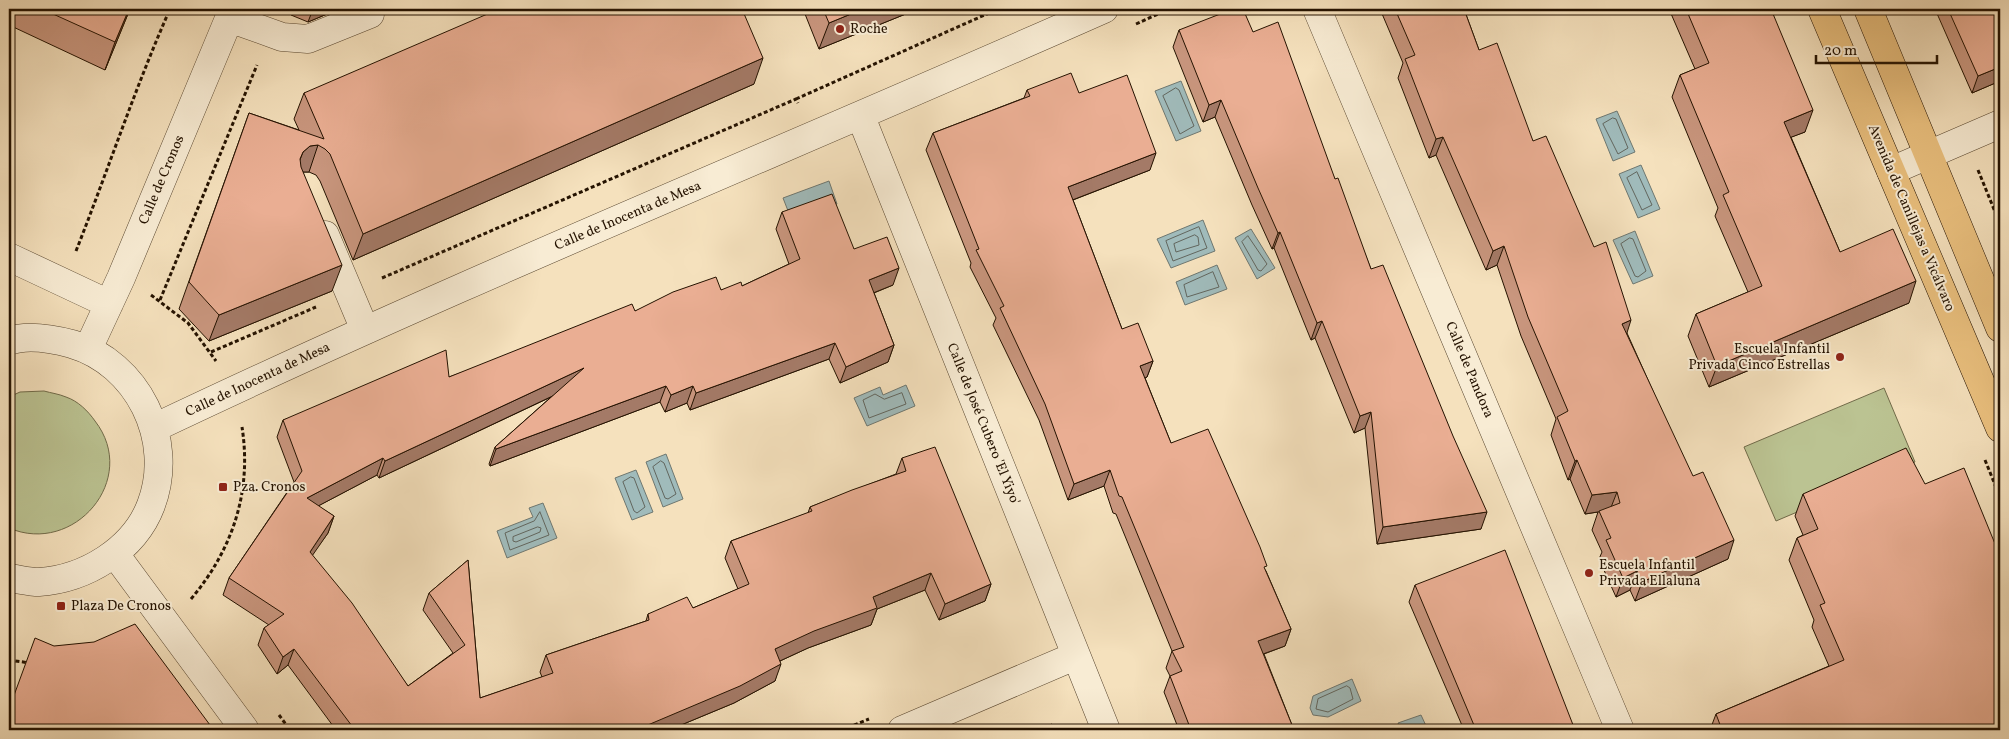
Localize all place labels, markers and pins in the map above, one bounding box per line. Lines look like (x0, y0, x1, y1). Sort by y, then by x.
place label: Roche (850, 20, 888, 39)
marker: Roche (834, 23, 846, 35)
place label: Escuela Infantil Privada Cinco Estrellas (1688, 340, 1830, 375)
marker: Escuela Infantil Privada Cinco Estrellas (1834, 351, 1846, 363)
place label: Pza. Cronos (233, 478, 305, 497)
marker: Pza. Cronos (217, 481, 229, 493)
place label: Escuela Infantil Privada Ellaluna (1599, 556, 1700, 591)
marker: Escuela Infantil Privada Ellaluna (1583, 567, 1595, 579)
place label: Plaza De Cronos (71, 597, 171, 616)
marker: Plaza De Cronos (55, 600, 67, 612)

